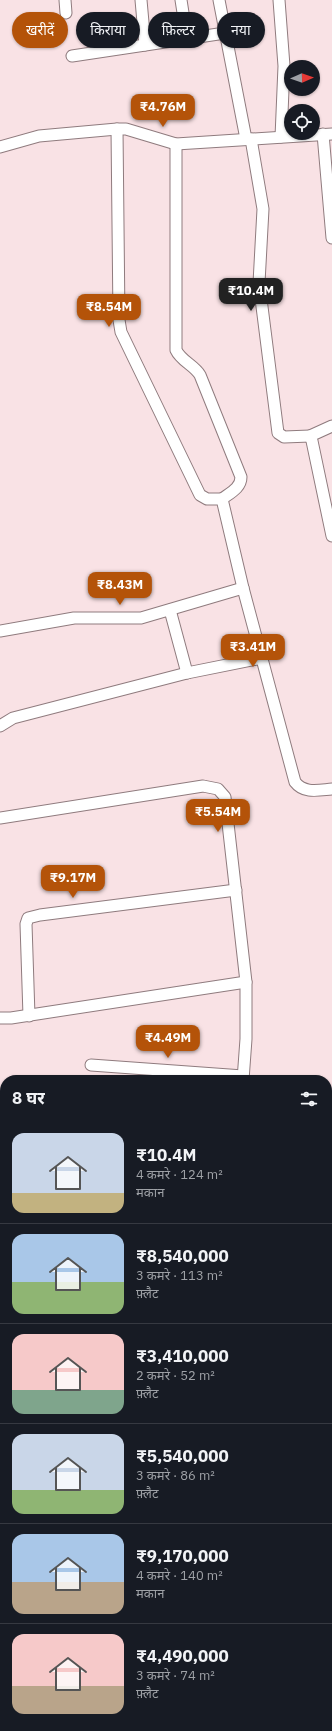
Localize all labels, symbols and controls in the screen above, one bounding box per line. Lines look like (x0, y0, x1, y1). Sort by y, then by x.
chip: खरीदें (12, 12, 68, 48)
chip: किराया (76, 12, 140, 48)
chip: फ़िल्टर (148, 12, 209, 48)
chip: नया (217, 12, 265, 48)
north arrow (284, 60, 320, 96)
map controls (284, 60, 320, 140)
pin: ₹4.76M (130, 94, 196, 128)
text: ₹4.76M (140, 98, 186, 115)
button: locate (284, 104, 320, 140)
pin: ₹10.4M (218, 278, 284, 312)
text: ₹10.4M (228, 282, 274, 299)
pin: ₹8.54M (76, 294, 142, 328)
text: ₹8.54M (86, 298, 132, 315)
pin: ₹8.43M (87, 572, 153, 606)
text: ₹8.43M (97, 576, 143, 593)
pin: ₹3.41M (220, 634, 286, 668)
text: ₹3.41M (230, 638, 276, 655)
pin: ₹5.54M (185, 799, 251, 833)
text: ₹5.54M (195, 803, 241, 820)
pin: ₹9.17M (40, 865, 106, 899)
text: ₹9.17M (50, 869, 96, 886)
pin: ₹4.49M (135, 1025, 201, 1059)
text: ₹4.49M (145, 1029, 191, 1046)
text: 8 घर (12, 1087, 45, 1109)
icon: filters (298, 1088, 320, 1110)
text: ₹10.4M (136, 1144, 197, 1166)
icon: home (44, 1149, 92, 1197)
text: 4 कमरे · 124 m² (136, 1166, 223, 1183)
text: मकान (136, 1184, 164, 1201)
text: ₹8,540,000 (136, 1245, 229, 1267)
icon: home (44, 1250, 92, 1298)
text: 3 कमरे · 113 m² (136, 1267, 223, 1284)
text: फ़्लैट (136, 1285, 159, 1302)
text: ₹3,410,000 (136, 1345, 229, 1367)
icon: home (44, 1350, 92, 1398)
text: 2 कमरे · 52 m² (136, 1367, 215, 1384)
text: फ़्लैट (136, 1385, 159, 1402)
text: ₹5,540,000 (136, 1445, 229, 1467)
icon: home (44, 1450, 92, 1498)
text: 3 कमरे · 86 m² (136, 1467, 215, 1484)
text: फ़्लैट (136, 1485, 159, 1502)
text: ₹9,170,000 (136, 1545, 229, 1567)
icon: home (44, 1550, 92, 1598)
text: 4 कमरे · 140 m² (136, 1567, 223, 1584)
text: मकान (136, 1585, 164, 1602)
text: ₹4,490,000 (136, 1645, 229, 1667)
icon: home (44, 1650, 92, 1698)
text: 3 कमरे · 74 m² (136, 1667, 215, 1684)
text: फ़्लैट (136, 1685, 159, 1702)

